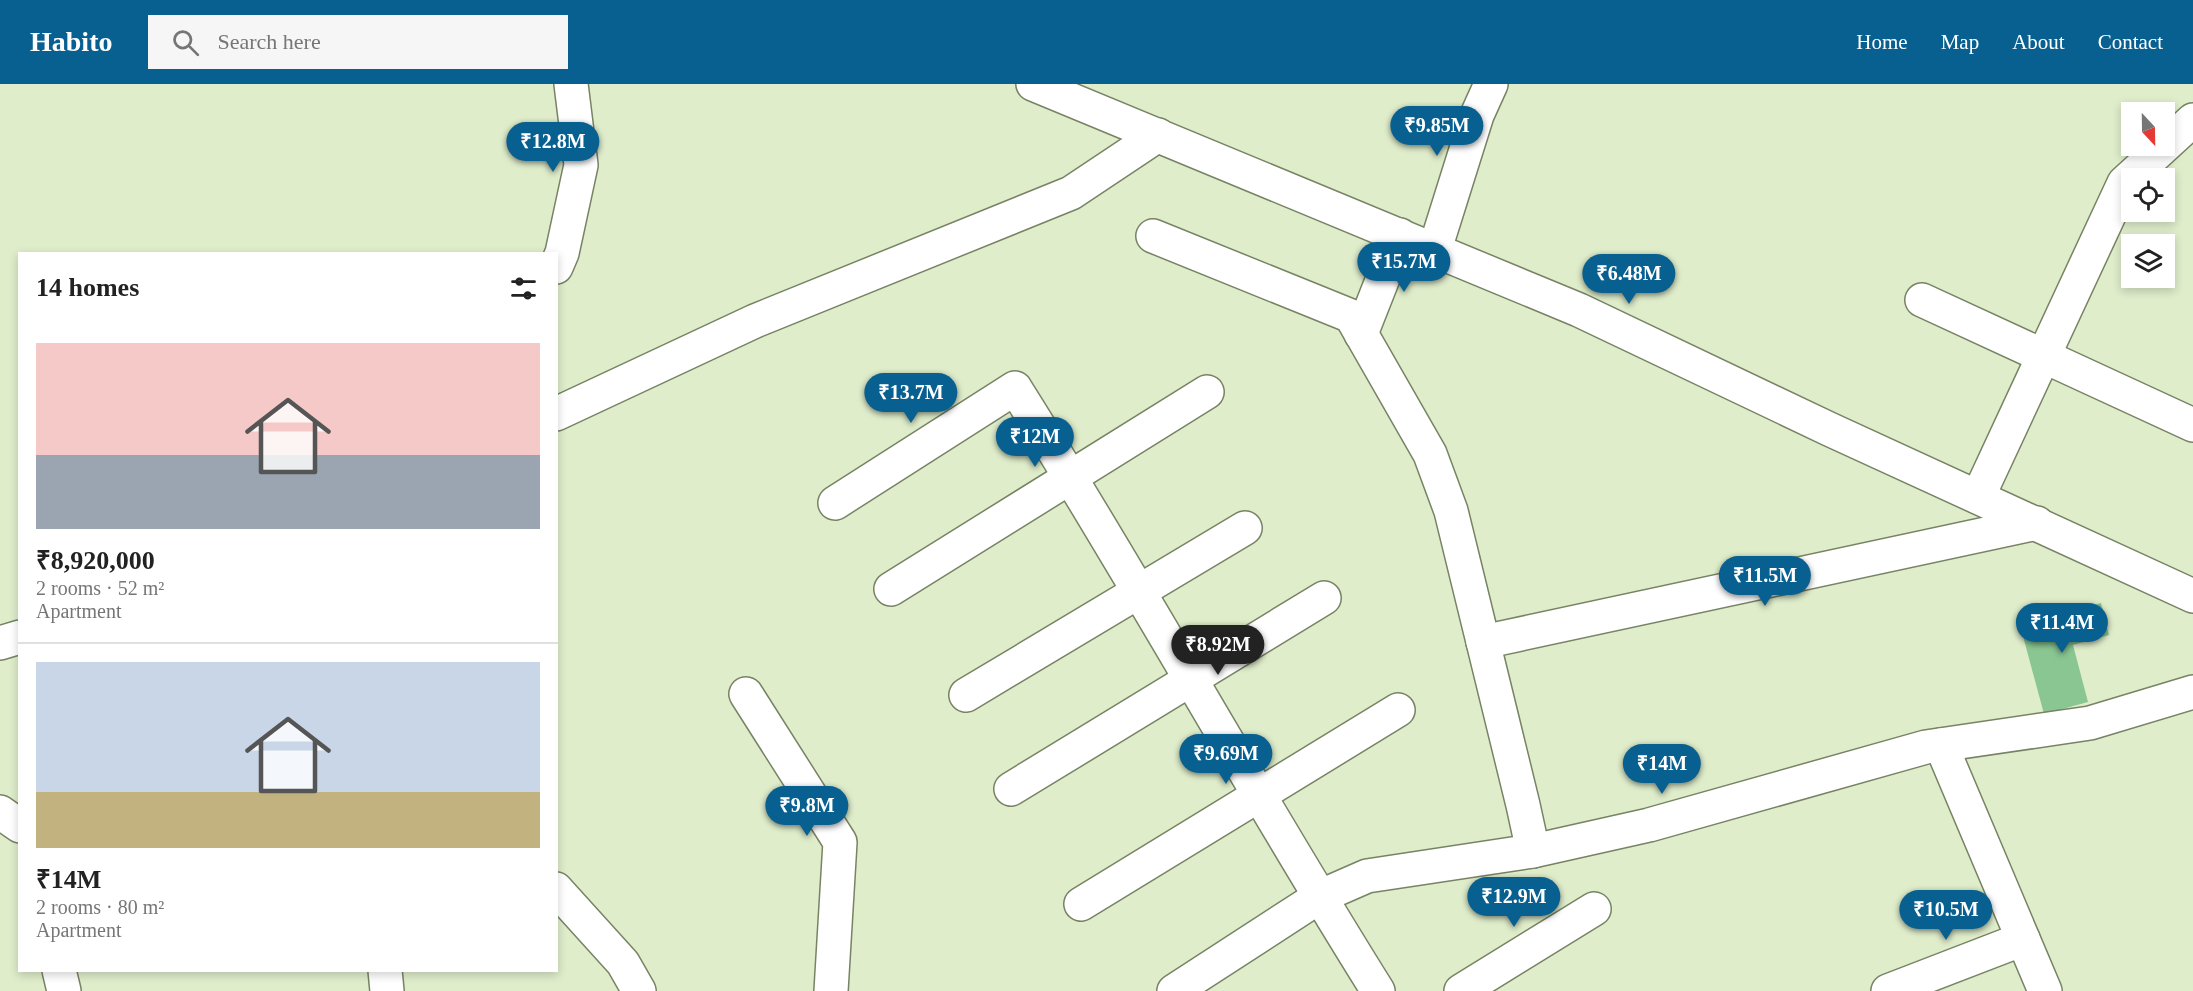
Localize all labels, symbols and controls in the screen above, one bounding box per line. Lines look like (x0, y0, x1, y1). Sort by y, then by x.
search box (148, 15, 568, 69)
text: Habito (30, 26, 112, 57)
icon: search (169, 26, 202, 59)
text: Search here (217, 29, 321, 54)
text: Home (1856, 30, 1908, 54)
text: Map (1941, 30, 1979, 54)
text: About (2012, 30, 2065, 54)
text: Contact (2098, 30, 2163, 54)
north arrow (2121, 102, 2175, 156)
map controls (2121, 102, 2175, 288)
pin: ₹9.85M (1388, 106, 1486, 157)
text: ₹9.85M (1404, 114, 1470, 136)
pin: ₹12.8M (504, 122, 602, 173)
text: ₹12.8M (520, 130, 586, 152)
button: locate (2121, 168, 2175, 222)
button: layers (2121, 234, 2175, 288)
pin: ₹15.7M (1355, 242, 1453, 293)
text: ₹15.7M (1371, 250, 1437, 272)
pin: ₹6.48M (1580, 254, 1678, 305)
text: ₹6.48M (1596, 262, 1662, 284)
icon: filters (507, 272, 540, 305)
text: 14 homes (36, 273, 139, 302)
pin: ₹13.7M (862, 373, 960, 424)
text: ₹13.7M (878, 381, 944, 403)
icon: home (234, 382, 342, 490)
pin: ₹12M (999, 417, 1071, 468)
text: ₹12M (1010, 425, 1060, 447)
text: ₹8,920,000 (36, 546, 155, 575)
pin: ₹11.5M (1716, 556, 1814, 607)
text: ₹11.5M (1733, 564, 1797, 586)
text: 2 rooms · 52 m² (36, 577, 164, 599)
text: Apartment (36, 600, 122, 622)
pin: ₹11.4M (2013, 603, 2111, 654)
text: ₹11.4M (2030, 611, 2094, 633)
pin: ₹8.92M (1169, 625, 1267, 676)
text: ₹8.92M (1185, 633, 1251, 655)
icon: home (234, 701, 342, 809)
pin: ₹9.69M (1177, 734, 1275, 785)
text: ₹9.69M (1193, 742, 1259, 764)
pin: ₹14M (1626, 744, 1698, 795)
text: ₹14M (1637, 752, 1687, 774)
pin: ₹9.8M (765, 786, 849, 837)
text: ₹9.8M (779, 794, 835, 816)
text: ₹14M (36, 865, 101, 894)
pin: ₹12.9M (1465, 877, 1563, 928)
text: ₹12.9M (1481, 885, 1547, 907)
pin: ₹10.5M (1897, 890, 1995, 941)
text: 2 rooms · 80 m² (36, 896, 164, 918)
text: ₹10.5M (1913, 898, 1979, 920)
text: Apartment (36, 919, 122, 941)

